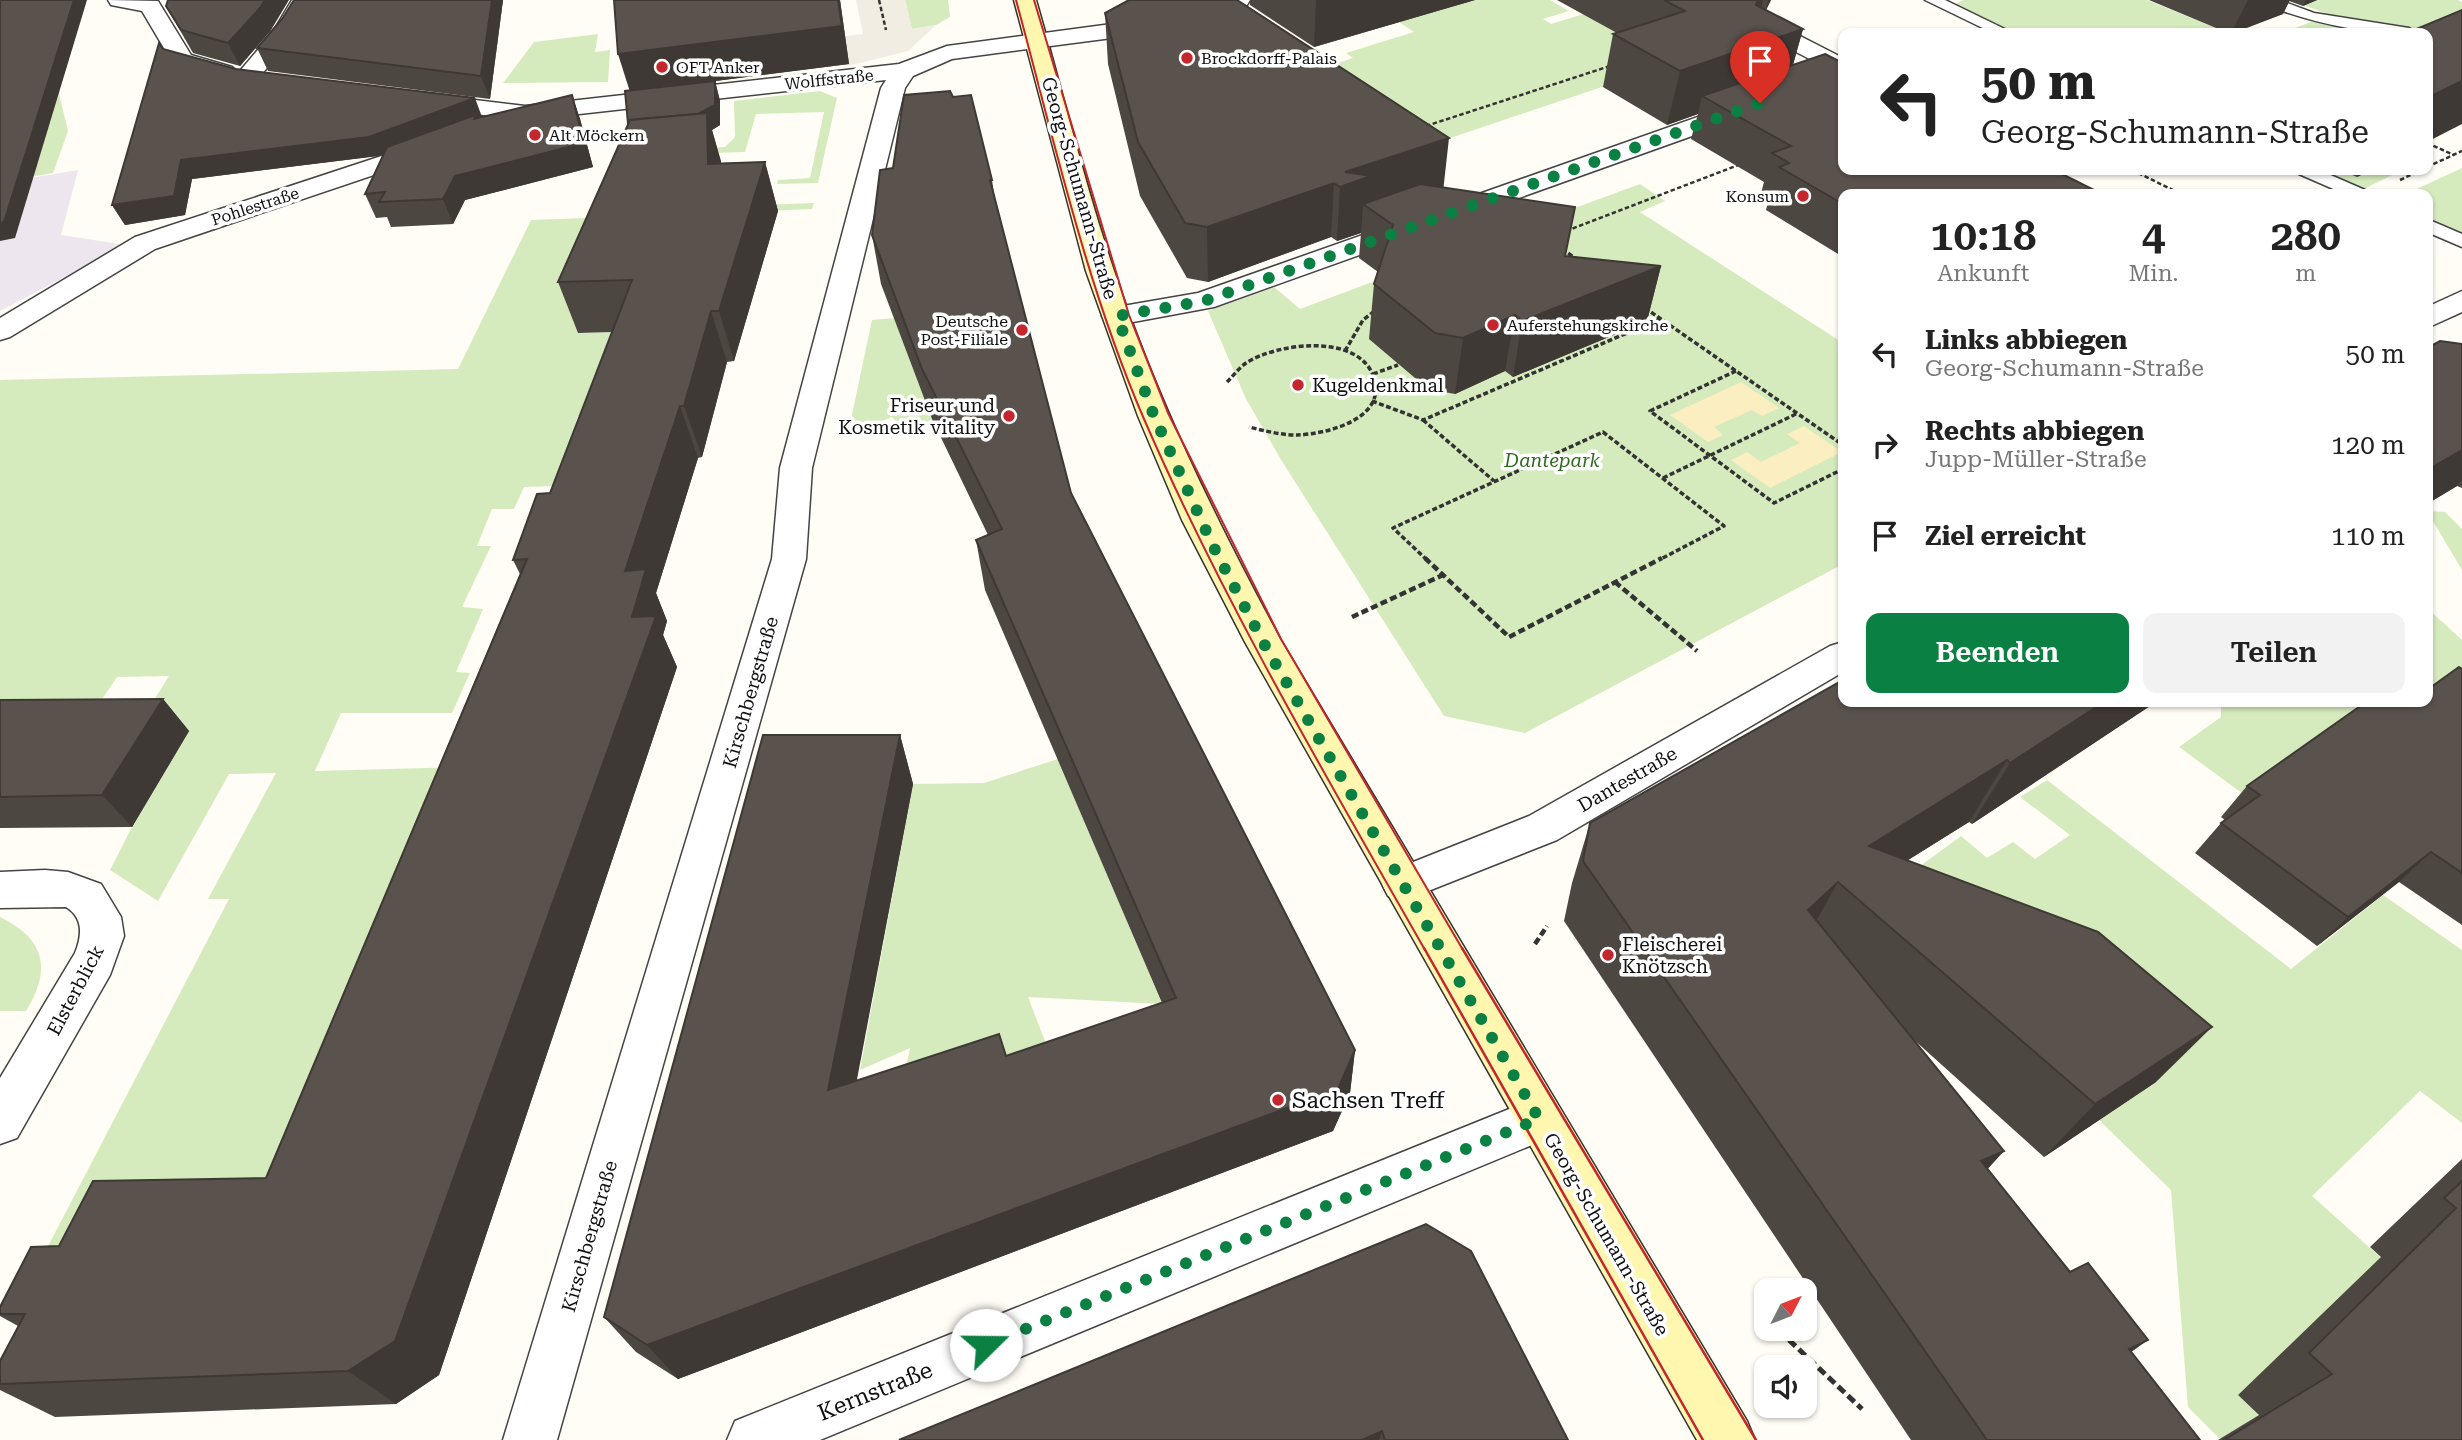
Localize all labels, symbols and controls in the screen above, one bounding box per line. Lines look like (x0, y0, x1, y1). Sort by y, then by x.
pin (1730, 31, 1790, 103)
icon: arrive (1741, 42, 1779, 80)
place label: Brockdorff-Palais (1201, 49, 1337, 68)
marker: Brockdorff-Palais (1179, 50, 1195, 66)
text: 50 m (1981, 54, 2096, 111)
icon: left (1866, 56, 1957, 147)
place label: OFT Anker (676, 58, 760, 77)
marker: OFT Anker (654, 59, 670, 75)
street label: Wolffstraße (784, 65, 875, 94)
street label: Georg-Schumann-Straße (1037, 74, 1122, 302)
text: Georg-Schumann-Straße (1981, 113, 2369, 151)
place label: Alt Möckern (549, 126, 645, 145)
marker: Alt Möckern (527, 127, 543, 143)
street label: Pohlestraße (209, 183, 302, 230)
place label: Konsum (1725, 187, 1789, 206)
marker: Konsum (1795, 188, 1811, 204)
text: 10:18 (1930, 211, 2036, 260)
text: 4 (2142, 211, 2165, 260)
text: 280 (2270, 211, 2341, 260)
text: Ankunft (1937, 260, 2029, 287)
text: Min. (2128, 260, 2178, 287)
text: m (2295, 260, 2316, 287)
place label: Deutsche Post-Filiale (920, 312, 1008, 349)
place label: Auferstehungskirche (1507, 316, 1669, 335)
marker: Auferstehungskirche (1485, 317, 1501, 333)
marker: Deutsche Post-Filiale (1014, 322, 1030, 338)
text: Links abbiegen (1925, 325, 2128, 355)
icon: left (1866, 335, 1904, 373)
text: 50 m (2346, 339, 2405, 369)
text: Georg-Schumann-Straße (1925, 355, 2204, 382)
place label: Kugeldenkmal (1312, 374, 1444, 397)
marker: Kugeldenkmal (1290, 377, 1306, 393)
place label: Friseur und Kosmetik vitality (838, 394, 996, 439)
marker: Friseur und Kosmetik vitality (1001, 408, 1017, 424)
text: Rechts abbiegen (1925, 416, 2144, 446)
icon: right (1866, 426, 1904, 464)
text: 120 m (2331, 430, 2405, 460)
text: Jupp-Müller-Straße (1925, 446, 2147, 473)
park label: Dantepark (1503, 449, 1600, 472)
icon: arrive (1866, 517, 1904, 555)
text: Ziel erreicht (1925, 521, 2086, 551)
text: 110 m (2331, 521, 2405, 551)
button: Beenden (1866, 613, 2129, 693)
button: Teilen (2143, 613, 2405, 693)
street label: Kirschbergstraße (718, 614, 783, 771)
street label: Dantestraße (1573, 742, 1681, 817)
place label: Fleischerei Knötzsch (1622, 933, 1722, 978)
street label: Elsterblick (42, 941, 109, 1039)
marker: Fleischerei Knötzsch (1600, 947, 1616, 963)
place label: Sachsen Treff (1292, 1087, 1445, 1114)
marker: Sachsen Treff (1270, 1092, 1286, 1108)
street label: Georg-Schumann-Straße (1539, 1129, 1674, 1340)
street label: Kirschbergstraße (557, 1158, 622, 1315)
north arrow (1754, 1278, 1816, 1340)
map controls (1754, 1278, 1817, 1418)
position arrow (949, 1308, 1023, 1382)
button: sound (1754, 1355, 1817, 1418)
street label: Kernstraße (814, 1356, 937, 1427)

